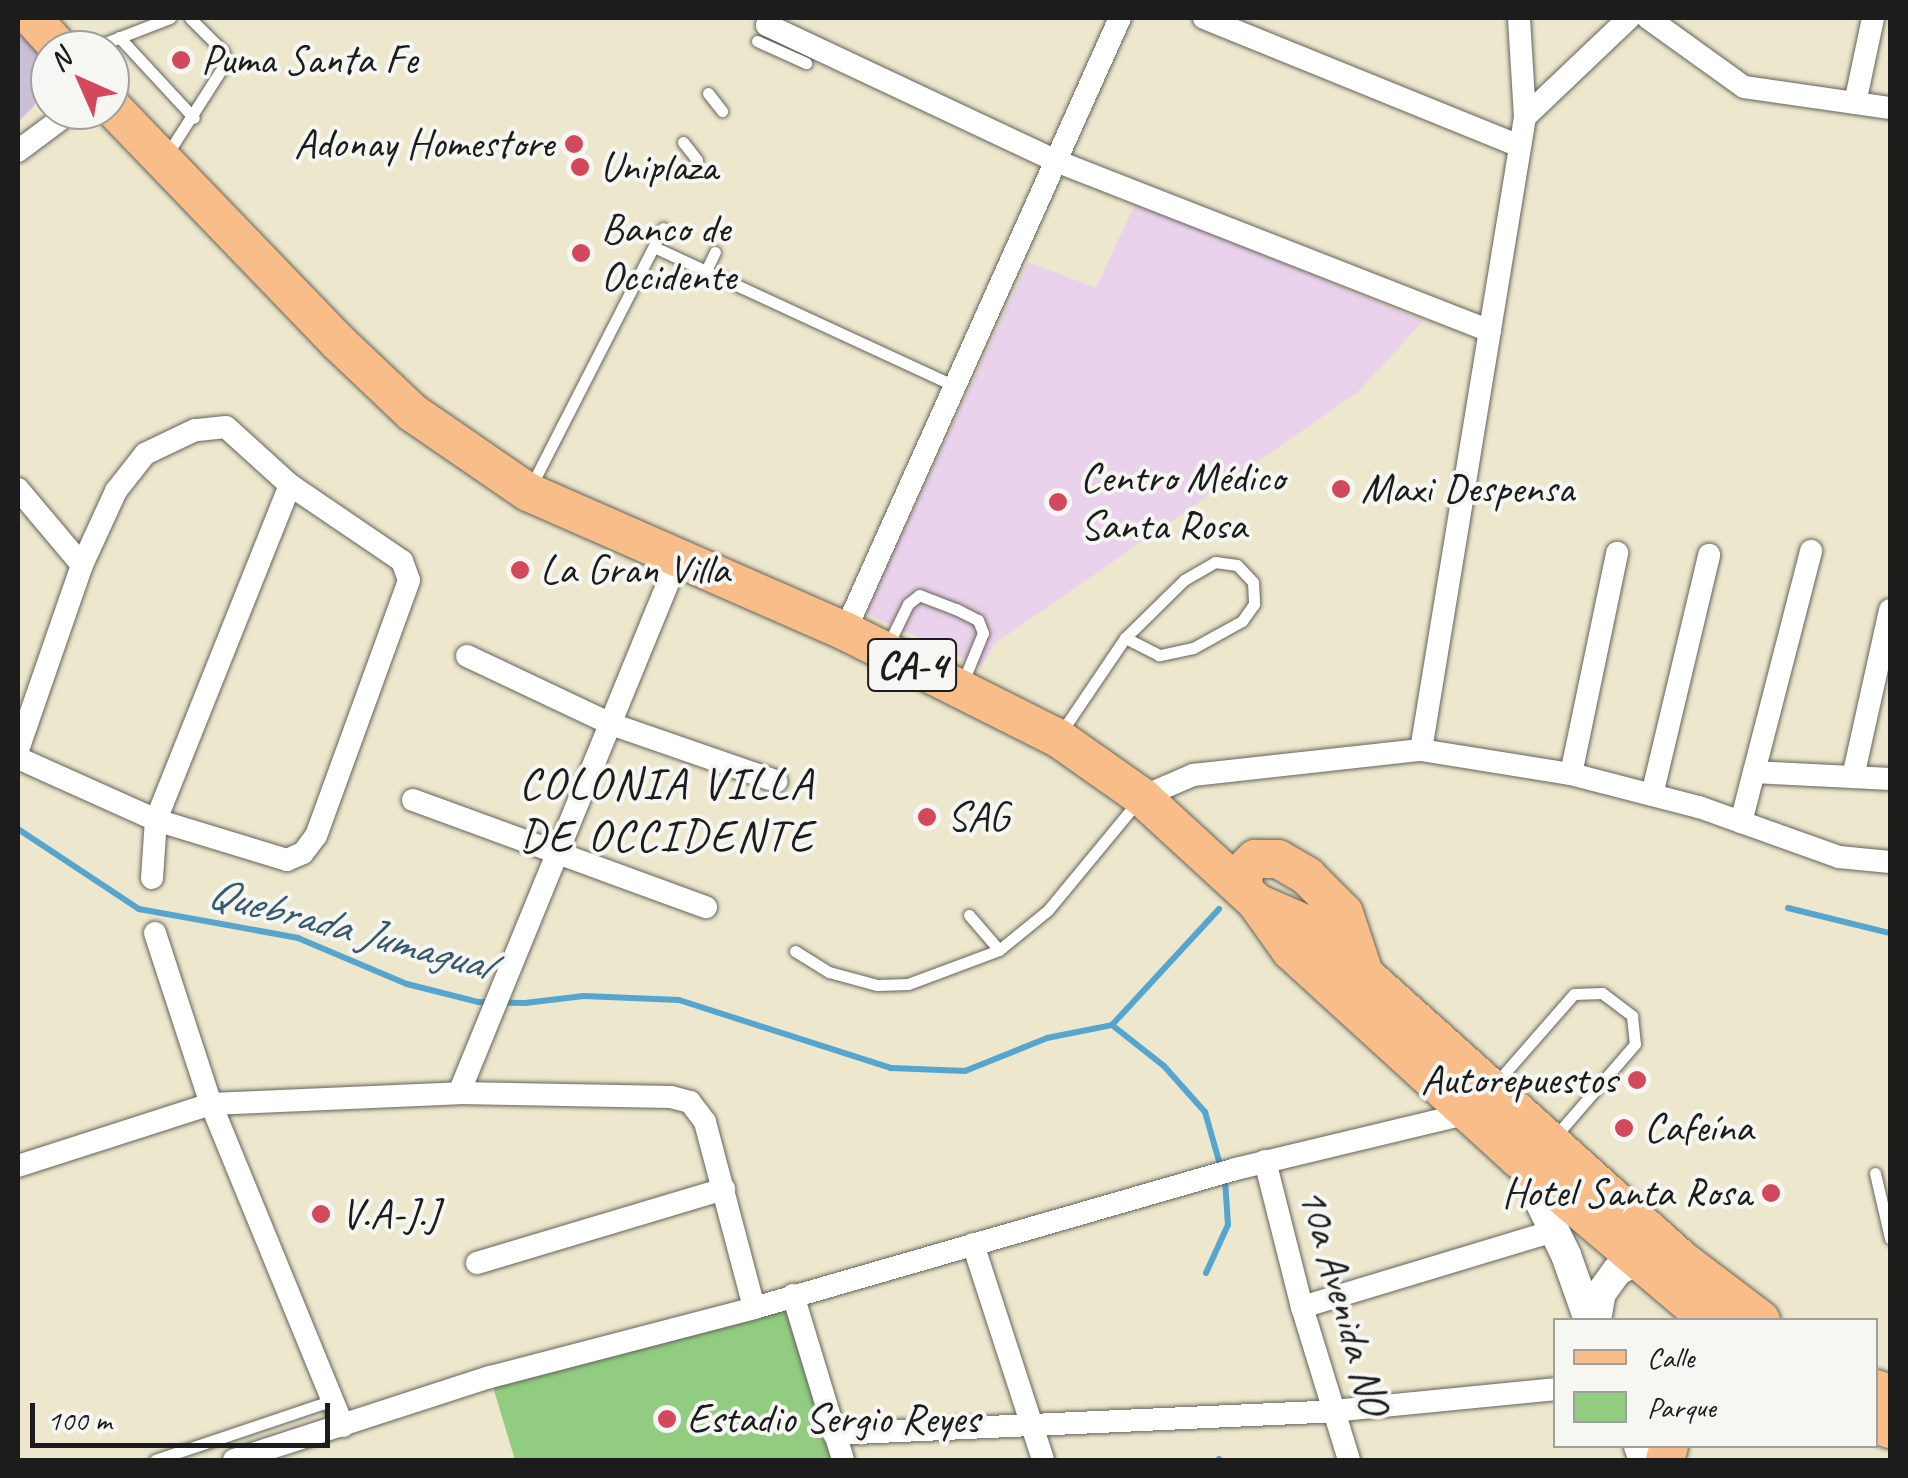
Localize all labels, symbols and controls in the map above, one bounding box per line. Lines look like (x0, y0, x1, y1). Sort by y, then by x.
north arrow (30, 30, 130, 130)
place label: Puma Santa Fe (201, 35, 416, 85)
text: N (41, 41, 78, 78)
marker: Puma Santa Fe (170, 49, 192, 71)
place label: Adonay Homestore (294, 119, 554, 169)
marker: Adonay Homestore (563, 133, 585, 155)
place label: Uniplaza (600, 142, 717, 192)
marker: Uniplaza (569, 156, 591, 178)
place label: Banco de Occidente (601, 204, 736, 302)
marker: Banco de Occidente (570, 242, 592, 264)
place label: Centro Médico Santa Rosa (1080, 453, 1284, 552)
place label: Maxi Despensa (1361, 464, 1575, 514)
marker: Maxi Despensa (1330, 478, 1352, 500)
marker: Centro Médico Santa Rosa (1045, 489, 1071, 515)
place label: La Gran Villa (540, 545, 729, 595)
marker: La Gran Villa (509, 559, 531, 581)
road number: CA-4 (867, 630, 957, 700)
district label: COLONIA VILLA DE OCCIDENTE (520, 757, 814, 863)
place label: SAG (947, 792, 1009, 842)
marker: SAG (916, 806, 938, 828)
water label: Quebrada Jumagual (202, 865, 496, 991)
place label: Autorepuestos (1421, 1055, 1617, 1105)
marker: Autorepuestos (1626, 1069, 1648, 1091)
place label: Cafeína (1644, 1103, 1753, 1153)
marker: Cafeína (1613, 1117, 1635, 1139)
place label: Hotel Santa Rosa (1501, 1168, 1751, 1218)
marker: Hotel Santa Rosa (1760, 1182, 1782, 1204)
street label: 10a Avenida NO (1287, 1183, 1399, 1419)
place label: V.A-J.J (341, 1189, 439, 1239)
marker: V.A-J.J (310, 1203, 332, 1225)
legend (1553, 1318, 1878, 1448)
text: Calle (1647, 1338, 1694, 1376)
scale bar (35, 1383, 335, 1445)
text: Parque (1647, 1388, 1716, 1426)
place label: Estadio Sergio Reyes (687, 1394, 979, 1444)
text: 100 m (47, 1401, 112, 1439)
marker: Estadio Sergio Reyes (656, 1408, 678, 1430)

